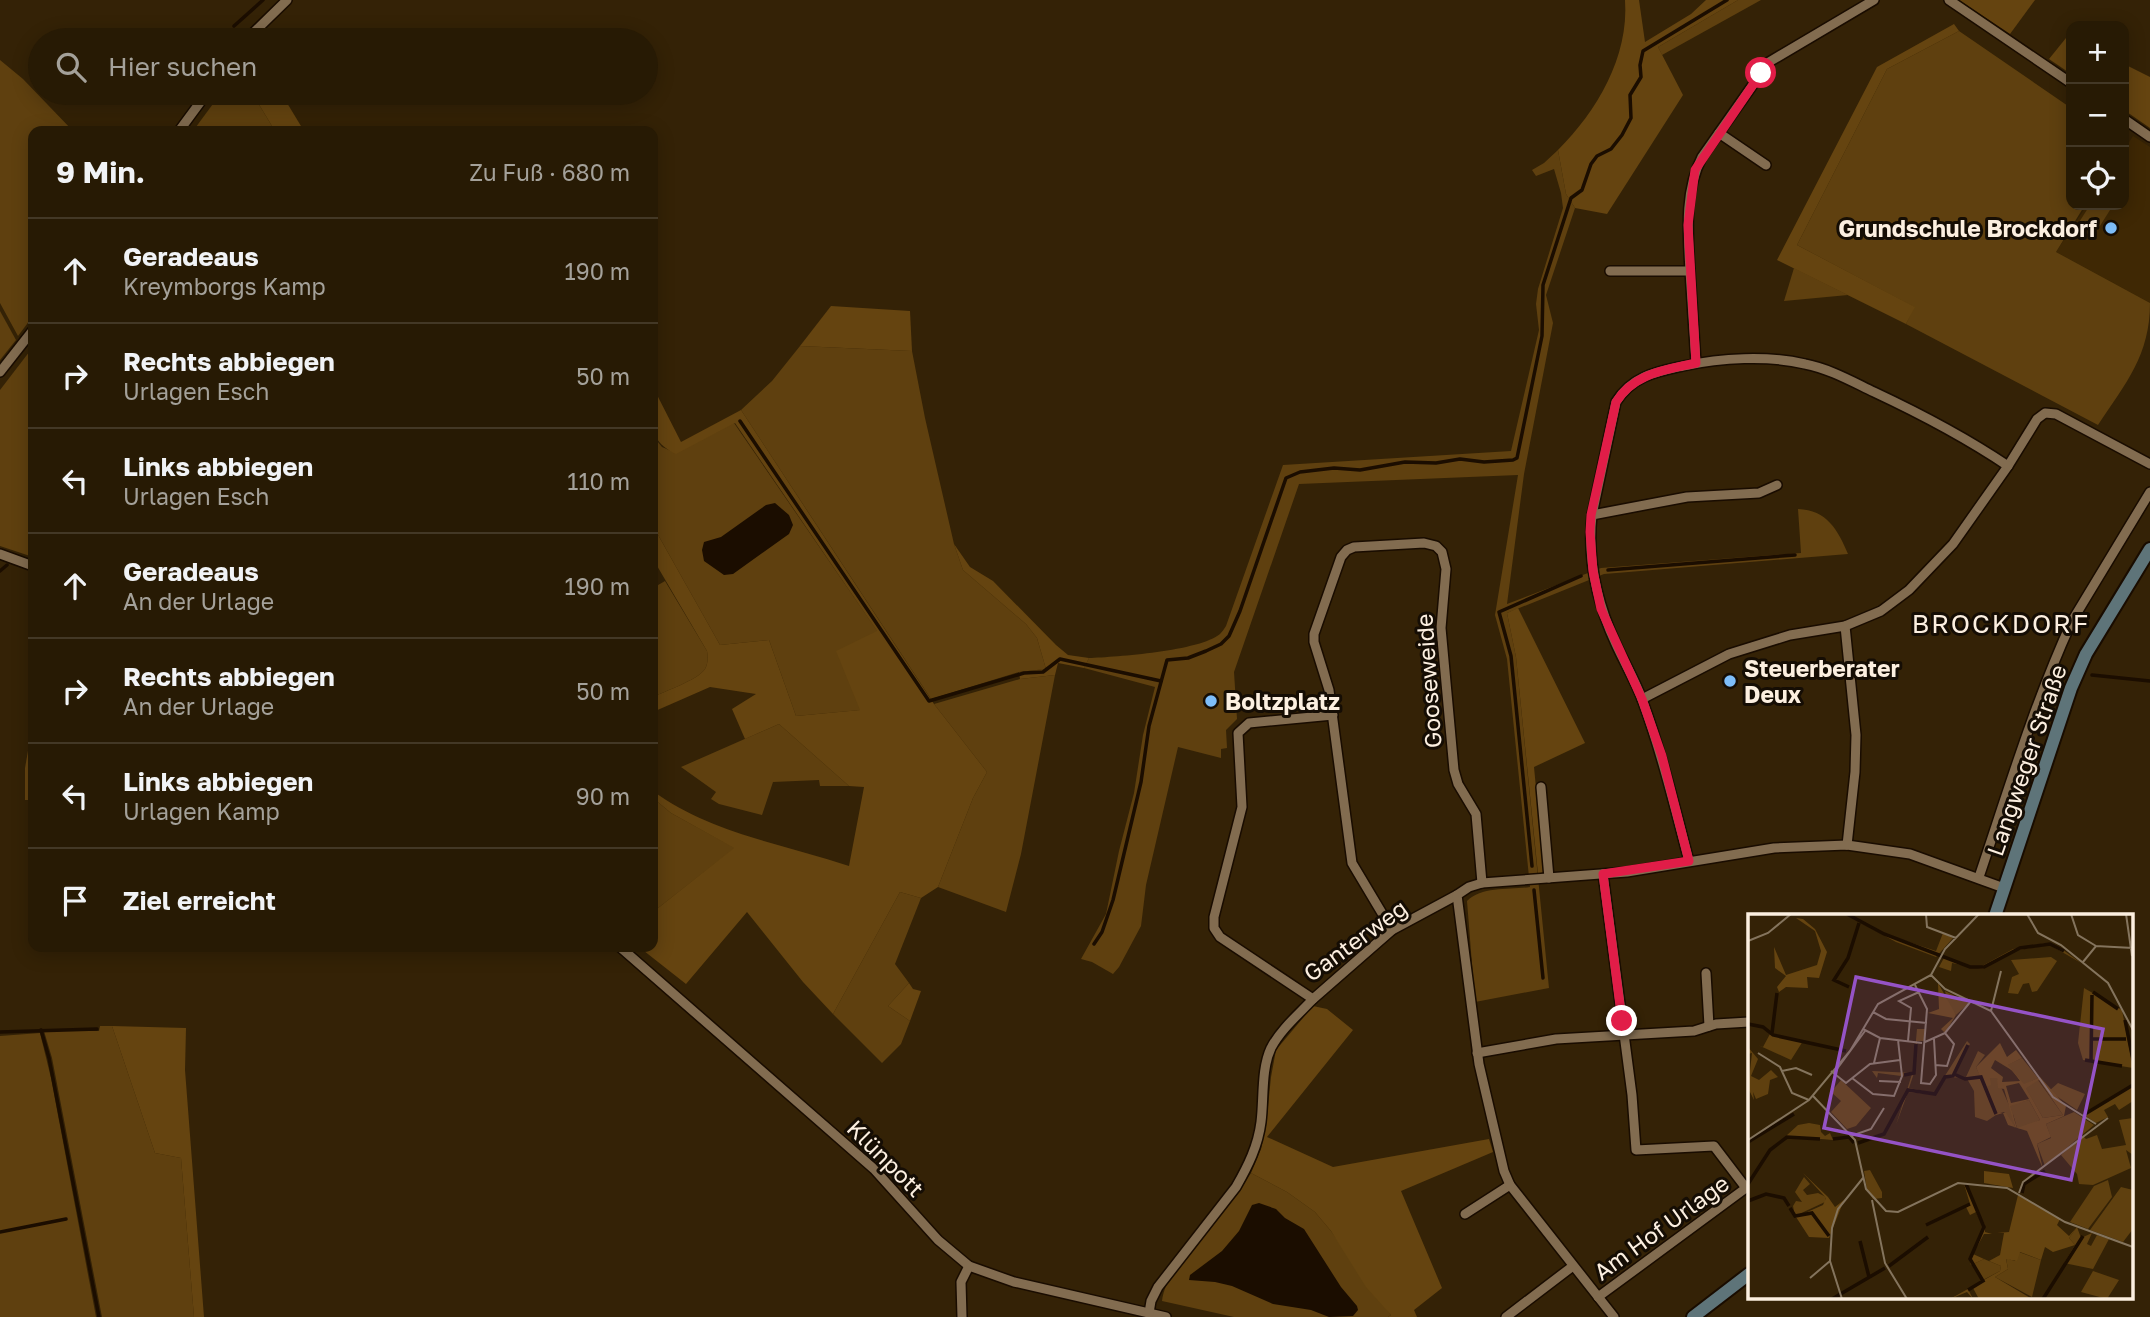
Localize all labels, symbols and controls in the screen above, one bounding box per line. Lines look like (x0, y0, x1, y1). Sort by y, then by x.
map controls (2066, 21, 2129, 210)
button: + (2066, 21, 2129, 84)
search box (28, 28, 658, 105)
icon: search (52, 48, 90, 86)
text: Hier suchen (108, 51, 257, 82)
route start (1745, 57, 1776, 88)
button: − (2066, 84, 2129, 147)
button: locate (2066, 147, 2129, 210)
text: 9 Min. (56, 154, 145, 190)
text: Zu Fuß · 680 m (469, 158, 630, 186)
place label: Grundschule Brockdorf (1838, 214, 2098, 242)
marker: Grundschule Brockdorf (2103, 220, 2119, 236)
text: Geradeaus (123, 241, 259, 272)
icon: ahead (56, 252, 94, 290)
text: 190 m (565, 257, 630, 285)
text: Kreymborgs Kamp (123, 272, 326, 300)
text: Rechts abbiegen (123, 346, 335, 377)
icon: right (56, 357, 94, 395)
text: 50 m (576, 362, 630, 390)
text: Urlagen Esch (123, 377, 269, 405)
text: Links abbiegen (123, 451, 313, 482)
icon: left (56, 462, 94, 500)
text: 110 m (567, 467, 630, 495)
text: Urlagen Esch (123, 482, 269, 510)
text: Geradeaus (123, 556, 259, 587)
icon: ahead (56, 567, 94, 605)
text: 190 m (565, 572, 630, 600)
text: An der Urlage (123, 587, 274, 615)
district label: BROCKDORF (1912, 608, 2090, 639)
street label: Gooseweide (1409, 613, 1447, 749)
place label: Steuerberater Deux (1744, 654, 1900, 708)
text: Rechts abbiegen (123, 661, 335, 692)
street label: Langweger Straße (1980, 661, 2072, 859)
icon: right (56, 672, 94, 710)
marker: Steuerberater Deux (1722, 673, 1738, 689)
text: 50 m (576, 677, 630, 705)
place label: Boltzplatz (1225, 687, 1340, 715)
text: An der Urlage (123, 692, 274, 720)
marker: Boltzplatz (1203, 693, 1219, 709)
text: Links abbiegen (123, 766, 313, 797)
icon: left (56, 777, 94, 815)
text: 90 m (576, 782, 630, 810)
text: Urlagen Kamp (123, 797, 280, 825)
icon: arrive (56, 882, 94, 920)
text: Ziel erreicht (123, 885, 276, 916)
street label: Ganterweg (1298, 893, 1412, 987)
inset map (1748, 914, 2132, 1300)
route end (1606, 1005, 1637, 1036)
street label: Klünpott (842, 1114, 930, 1202)
street label: Am Hof Urlage (1588, 1169, 1734, 1285)

